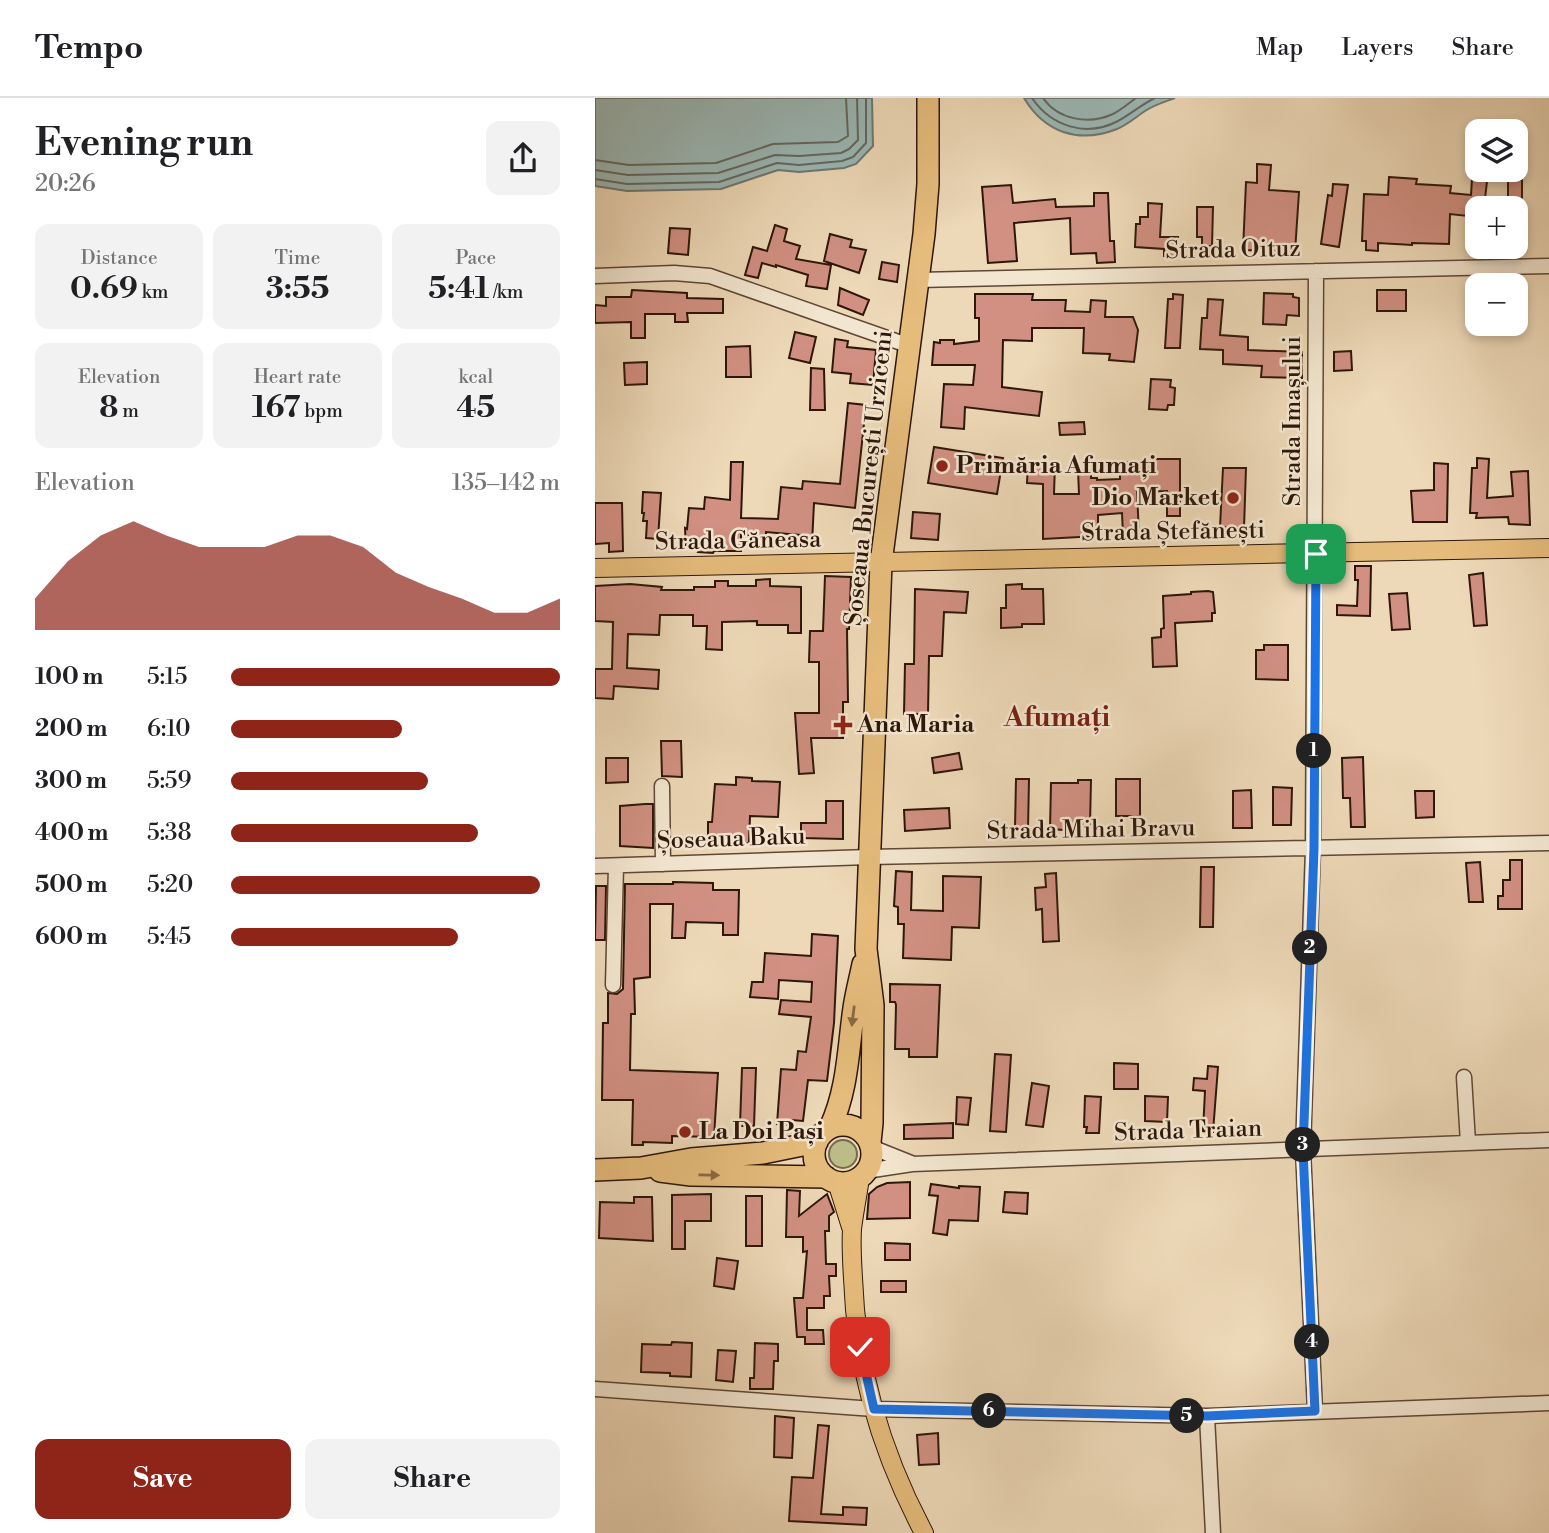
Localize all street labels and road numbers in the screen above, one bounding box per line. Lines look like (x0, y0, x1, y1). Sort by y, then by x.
street label: Strada Oituz (1165, 234, 1301, 266)
street label: Șoseaua București Urziceni (839, 329, 899, 627)
street label: Strada Imașului (1278, 336, 1308, 506)
street label: Strada Ștefănești (1081, 515, 1265, 549)
street label: Strada Găneasa (655, 525, 822, 557)
street label: Strada Mihai Bravu (986, 813, 1196, 847)
street label: Șoseaua Baku (656, 821, 806, 857)
street label: Strada Traian (1113, 1113, 1263, 1149)

